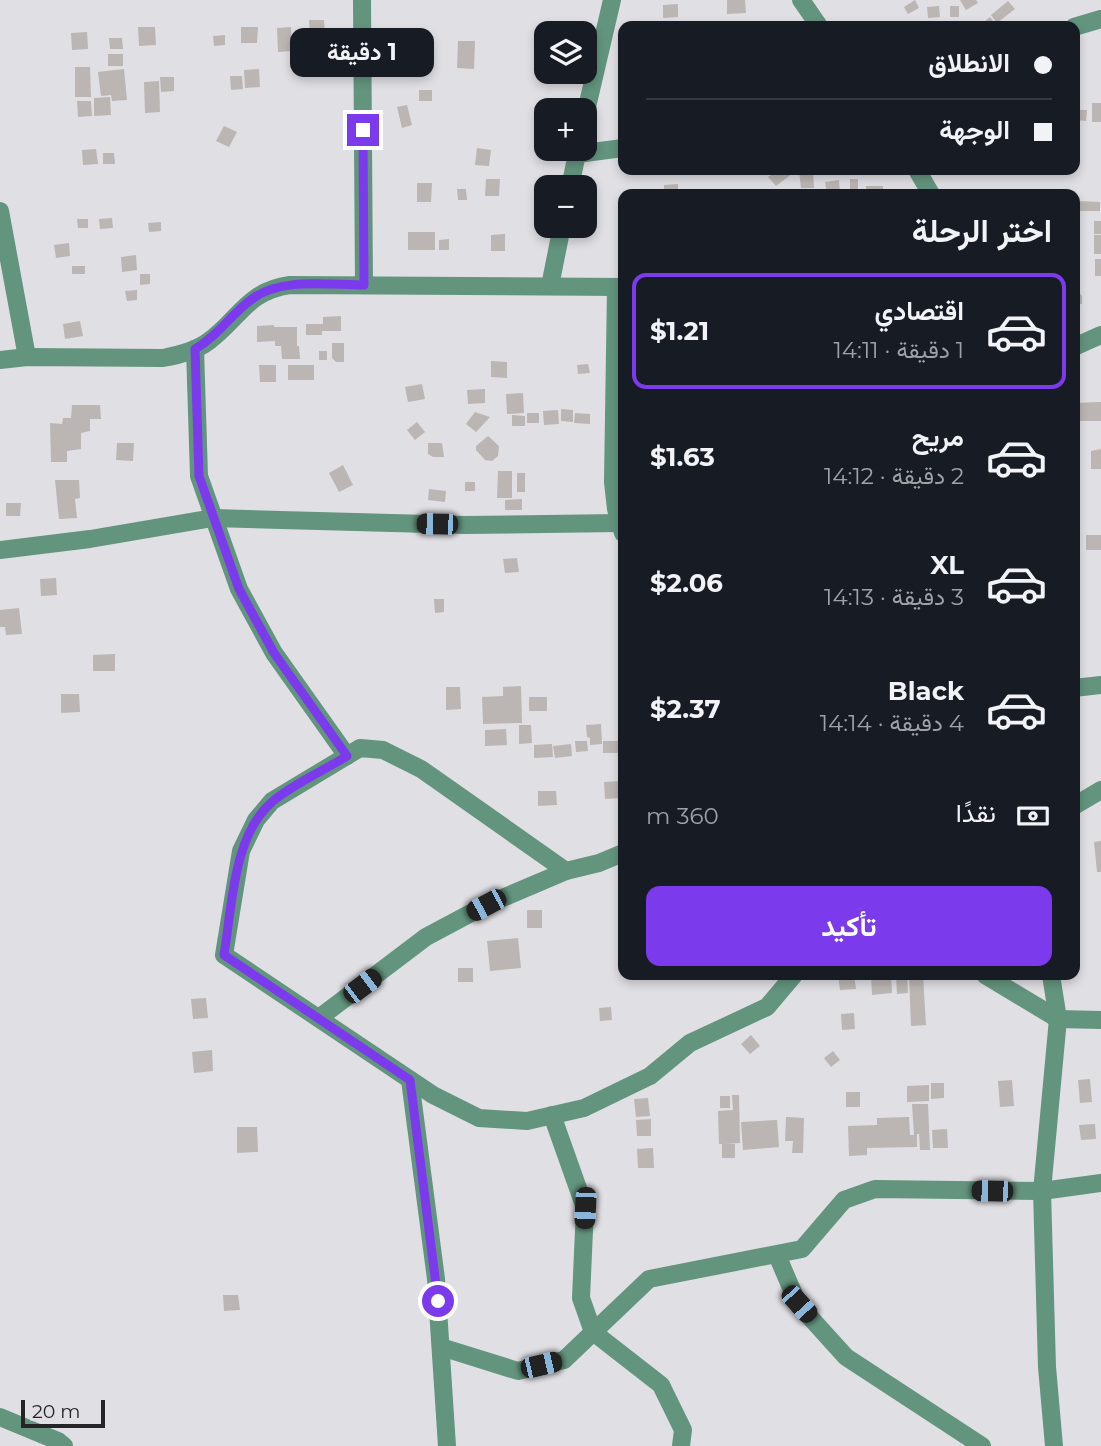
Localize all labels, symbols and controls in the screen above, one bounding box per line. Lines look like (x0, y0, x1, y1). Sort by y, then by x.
map controls (534, 21, 597, 238)
button: layers (534, 21, 597, 84)
callout: 1 دقيقة (291, 29, 435, 78)
text: 1 دقيقة (327, 38, 397, 66)
text: الانطلاق (928, 47, 1010, 79)
button: + (534, 98, 597, 161)
route end (347, 114, 379, 146)
text: الوجهة (939, 114, 1010, 146)
button: − (534, 175, 597, 238)
text: اختر الرحلة (912, 211, 1052, 250)
text: اقتصادي (875, 295, 964, 327)
icon: car (985, 300, 1048, 363)
text: $1.21 (650, 315, 709, 347)
text: 1 دقيقة · 14:11 (833, 336, 964, 364)
text: مريح (912, 421, 964, 453)
icon: car (985, 426, 1048, 489)
text: $1.63 (650, 441, 715, 473)
text: 2 دقيقة · 14:12 (824, 462, 964, 490)
car (416, 513, 459, 535)
text: XL (930, 549, 964, 581)
icon: car (985, 552, 1048, 615)
text: $2.06 (650, 567, 723, 599)
text: 3 دقيقة · 14:13 (824, 583, 964, 611)
text: Black (888, 675, 964, 707)
icon: car (985, 678, 1048, 741)
text: $2.37 (650, 693, 721, 725)
text: 4 دقيقة · 14:14 (820, 709, 964, 737)
text: نقدًا (956, 797, 996, 829)
icon: cash (1014, 797, 1052, 835)
text: 360 m (646, 802, 719, 830)
car (463, 886, 510, 924)
button: تأكيد (646, 886, 1052, 966)
car (339, 965, 386, 1007)
car (971, 1180, 1014, 1202)
car (574, 1186, 597, 1230)
car (778, 1281, 821, 1327)
route start (422, 1285, 454, 1317)
car (519, 1350, 564, 1380)
scale bar (21, 1397, 105, 1429)
text: 20 m (32, 1400, 80, 1423)

